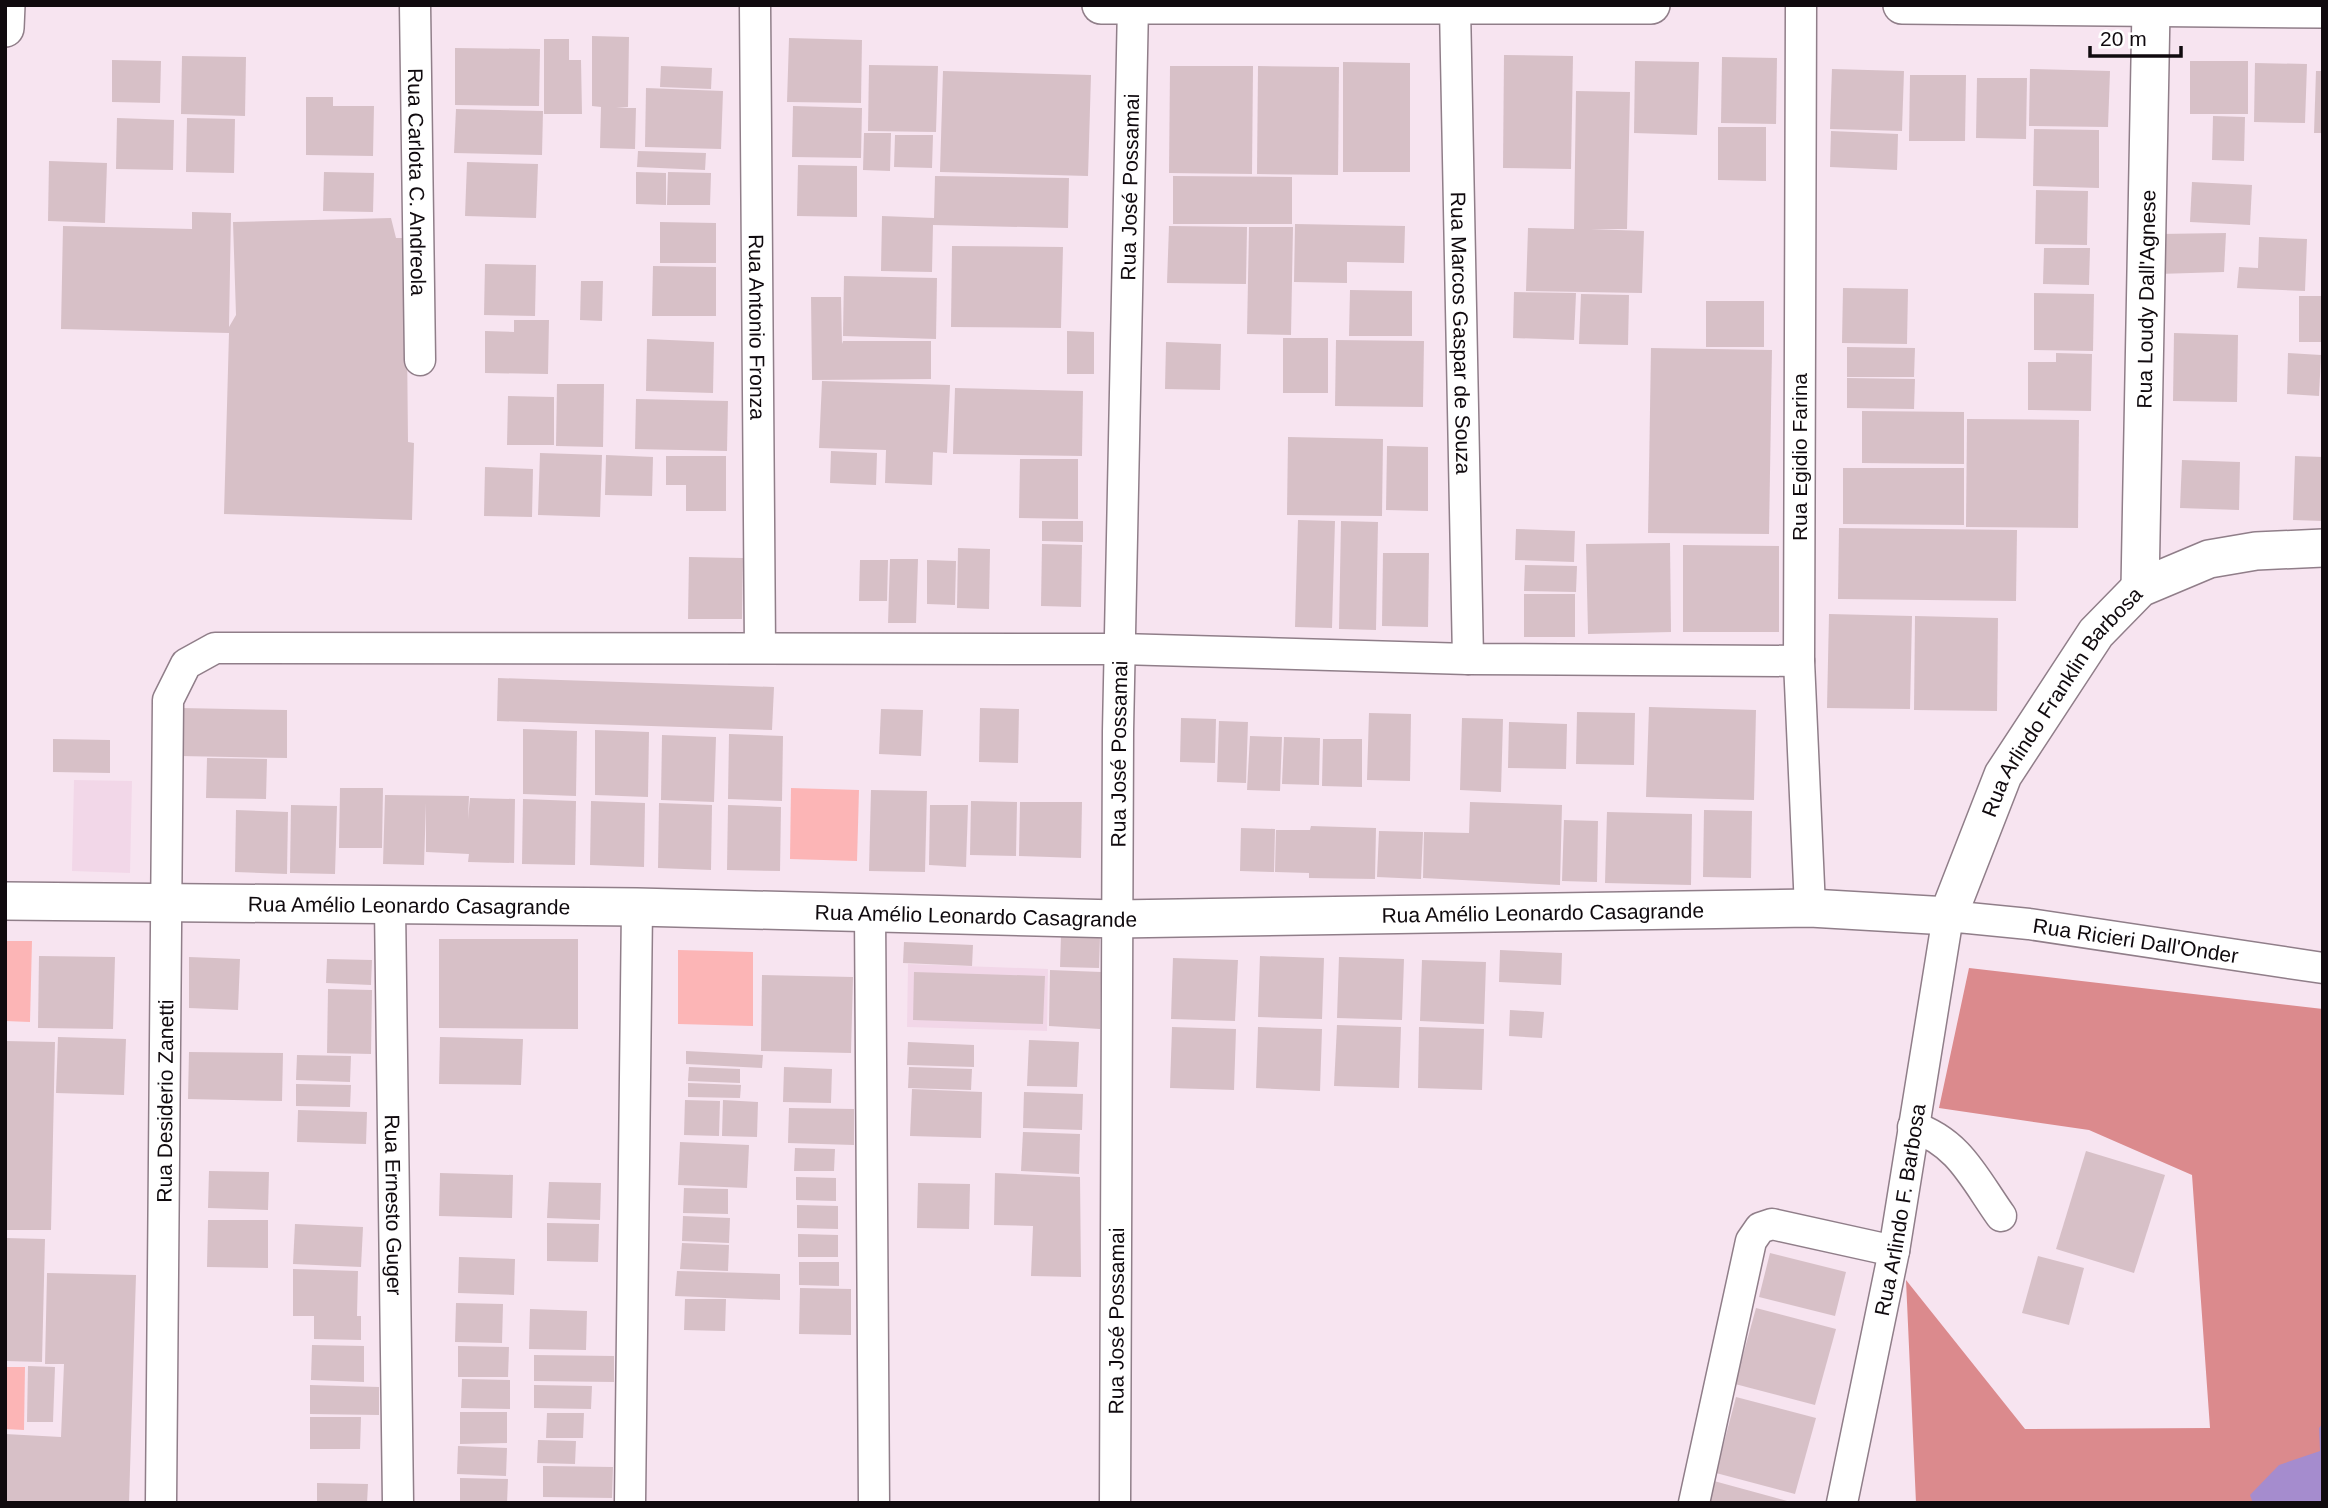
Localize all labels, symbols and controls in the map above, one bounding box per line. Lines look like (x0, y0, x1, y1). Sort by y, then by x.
scale bar (2090, 14, 2181, 58)
text: 20 m (2100, 27, 2147, 50)
street label: Rua Carlota C. Andreola (404, 68, 431, 296)
street label: Rua José Possamai (1116, 93, 1143, 281)
street label: Rua Loudy Dall'Agnese (2132, 189, 2159, 409)
street label: Rua Marcos Gaspar de Souza (1447, 191, 1476, 475)
street label: Rua Antonio Fronza (745, 234, 770, 420)
street label: Rua Egidio Farina (1788, 373, 1811, 541)
street label: Rua Arlindo Franklin Barbosa (1976, 582, 2146, 820)
street label: Rua José Possamai (1106, 660, 1131, 847)
street label: Rua Amélio Leonardo Casagrande (248, 892, 570, 918)
street label: Rua Amélio Leonardo Casagrande (1381, 898, 1704, 926)
street label: Rua Amélio Leonardo Casagrande (814, 900, 1137, 931)
street label: Rua Ricieri Dall'Onder (2032, 913, 2240, 967)
street label: Rua Desiderio Zanetti (152, 999, 177, 1203)
street label: Rua Arlindo F. Barbosa (1869, 1102, 1929, 1318)
street label: Rua Ernesto Guger (381, 1114, 407, 1296)
street label: Rua José Possamai (1104, 1228, 1128, 1414)

